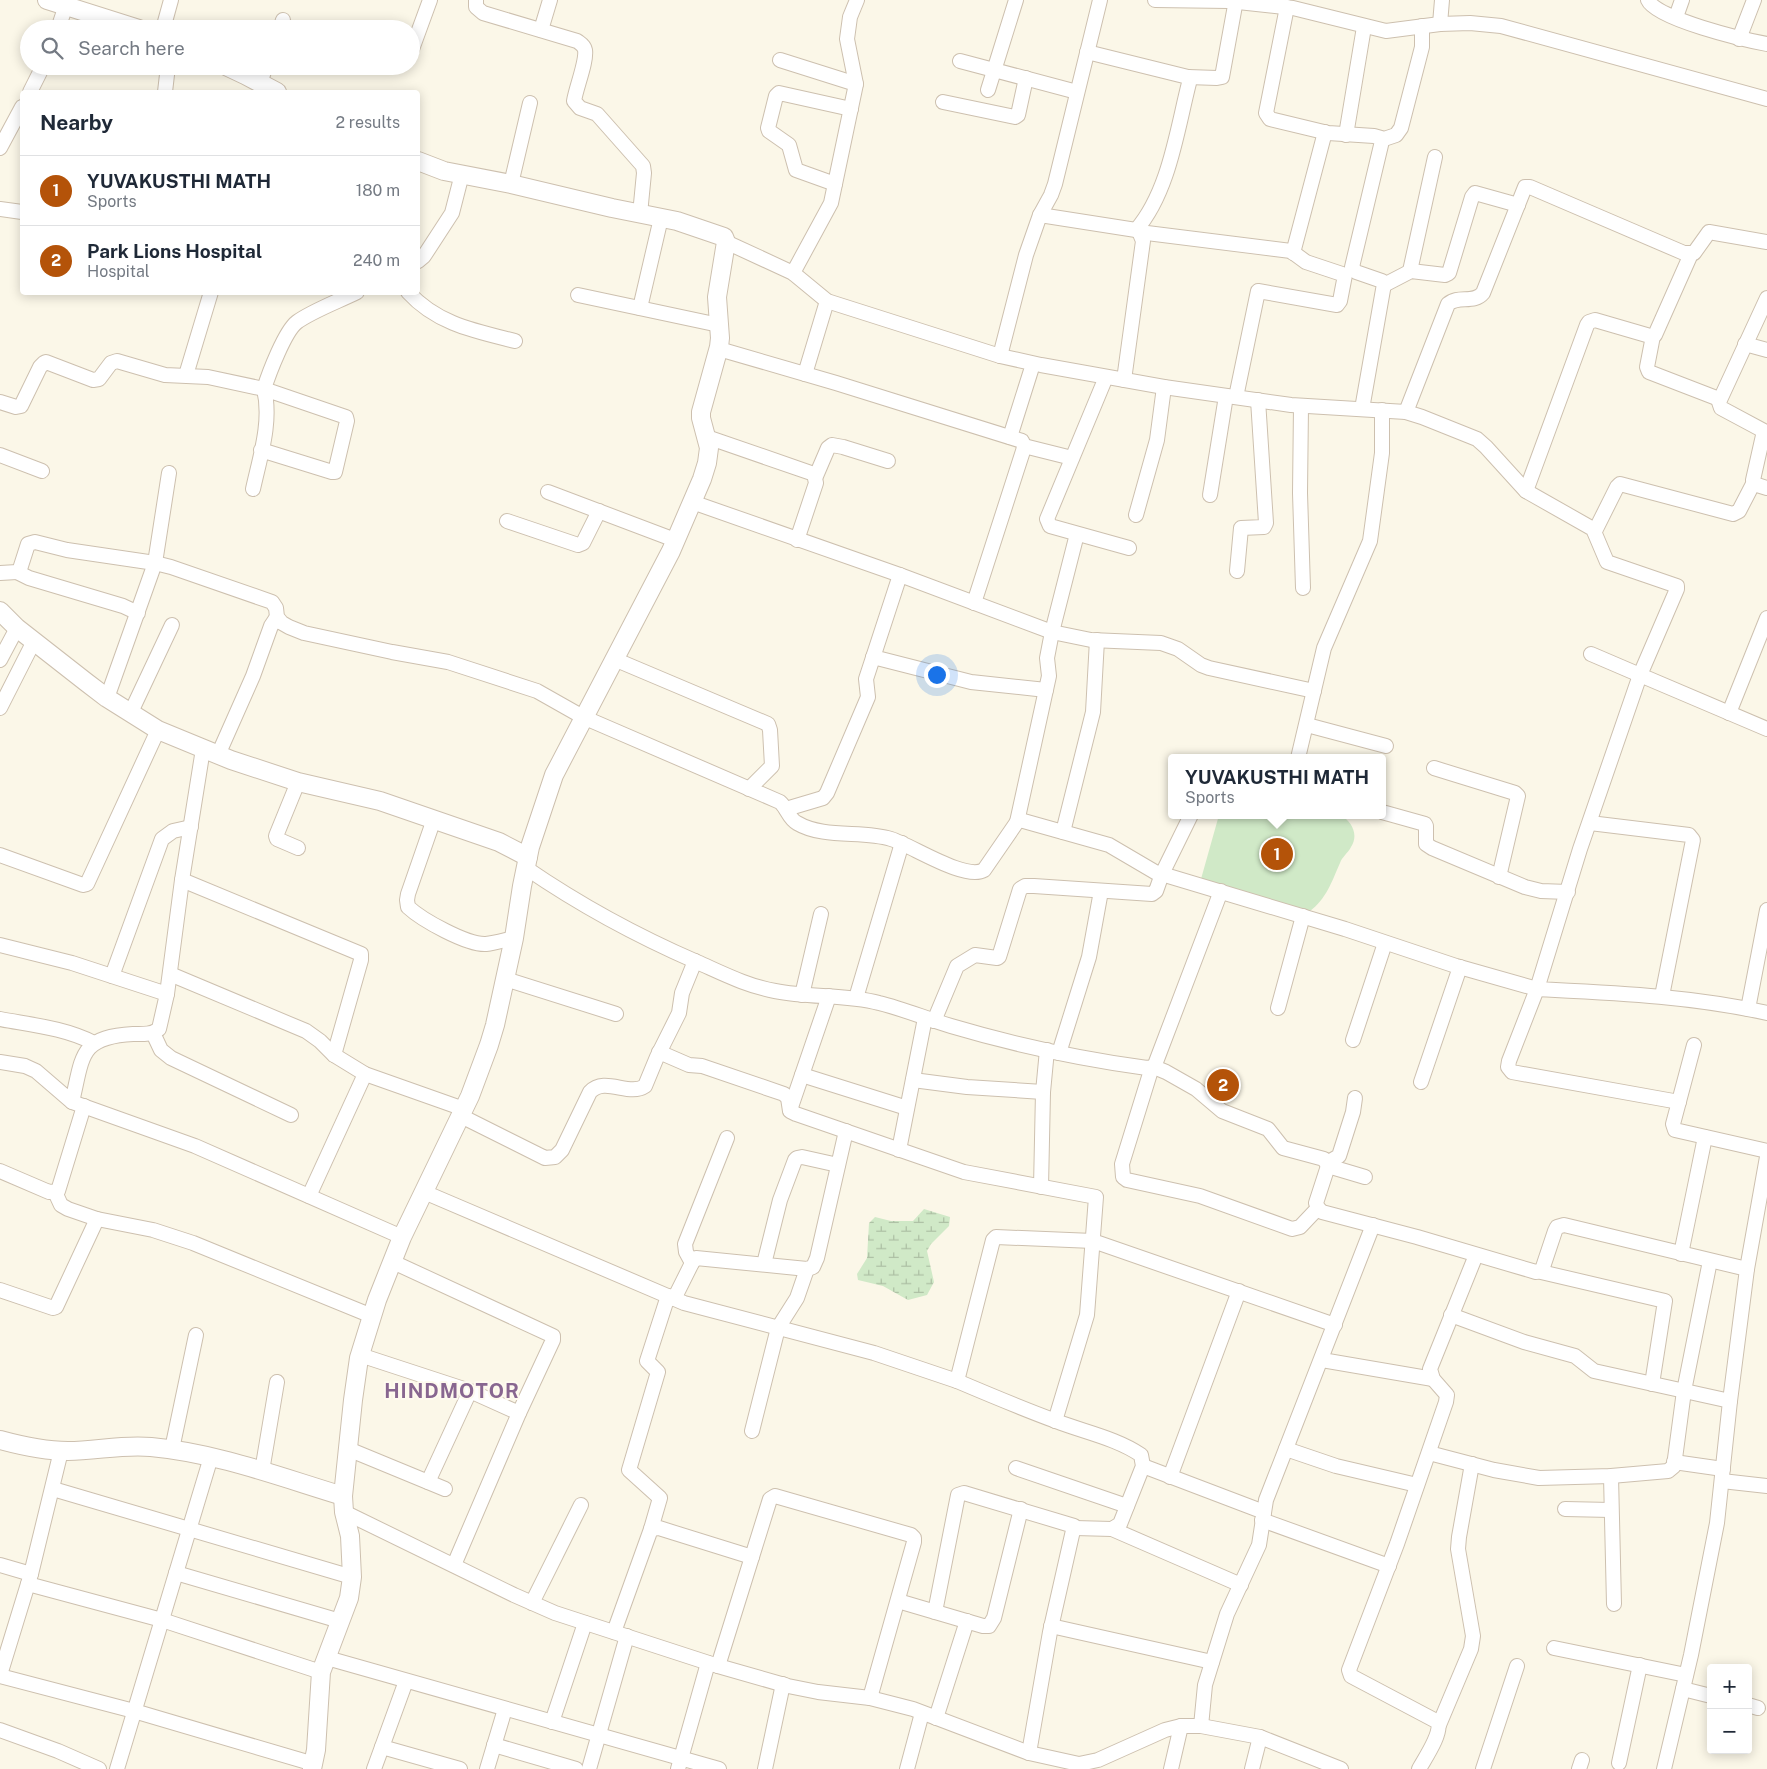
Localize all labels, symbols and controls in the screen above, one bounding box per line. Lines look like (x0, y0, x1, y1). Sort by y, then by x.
search box (20, 20, 420, 75)
icon: search (38, 34, 66, 62)
text: Search here (78, 37, 185, 59)
text: Nearby (40, 110, 113, 135)
text: 2 results (335, 113, 400, 132)
text: YUVAKUSTHI MATH (87, 170, 271, 192)
text: 1 (53, 181, 59, 200)
text: 180 m (356, 181, 400, 200)
text: Sports (87, 192, 137, 211)
text: Park Lions Hospital (87, 240, 262, 262)
text: 2 (51, 251, 61, 270)
text: 240 m (353, 251, 400, 270)
text: Hospital (87, 262, 150, 281)
your location (924, 662, 950, 688)
popup (1168, 754, 1386, 819)
text: YUVAKUSTHI MATH (1185, 766, 1369, 788)
text: Sports (1185, 788, 1235, 807)
pin: 1 (1261, 835, 1293, 873)
pin: 2 (1207, 1066, 1239, 1104)
district label: HINDMOTOR (384, 1379, 520, 1403)
map controls (1707, 1664, 1752, 1754)
button: + (1707, 1664, 1752, 1709)
button: − (1707, 1709, 1752, 1754)

